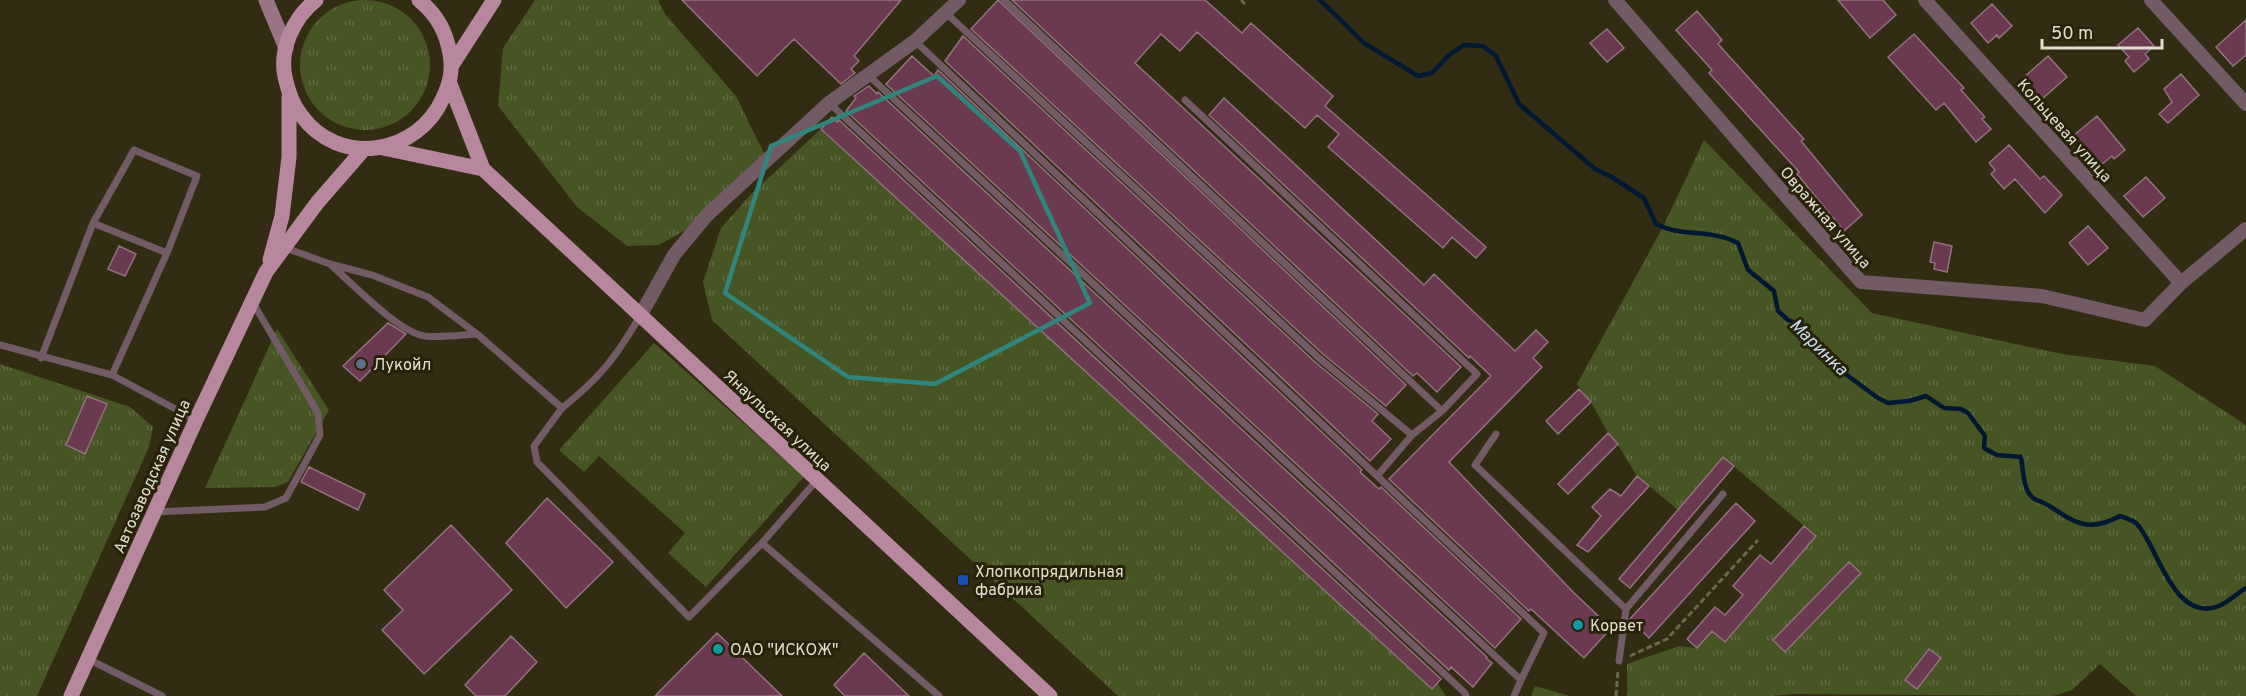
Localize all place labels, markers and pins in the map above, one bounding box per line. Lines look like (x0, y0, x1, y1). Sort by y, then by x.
place label: Лукойл (373, 356, 431, 376)
marker: Лукойл (354, 357, 368, 371)
place label: Хлопкопрядильная фабрика (975, 563, 1124, 601)
marker: Хлопкопрядильная фабрика (956, 573, 970, 587)
place label: Корвет (1590, 617, 1643, 637)
marker: Корвет (1571, 618, 1585, 632)
place label: ОАО "ИСКОЖ" (730, 641, 839, 661)
marker: ОАО "ИСКОЖ" (711, 642, 725, 656)

